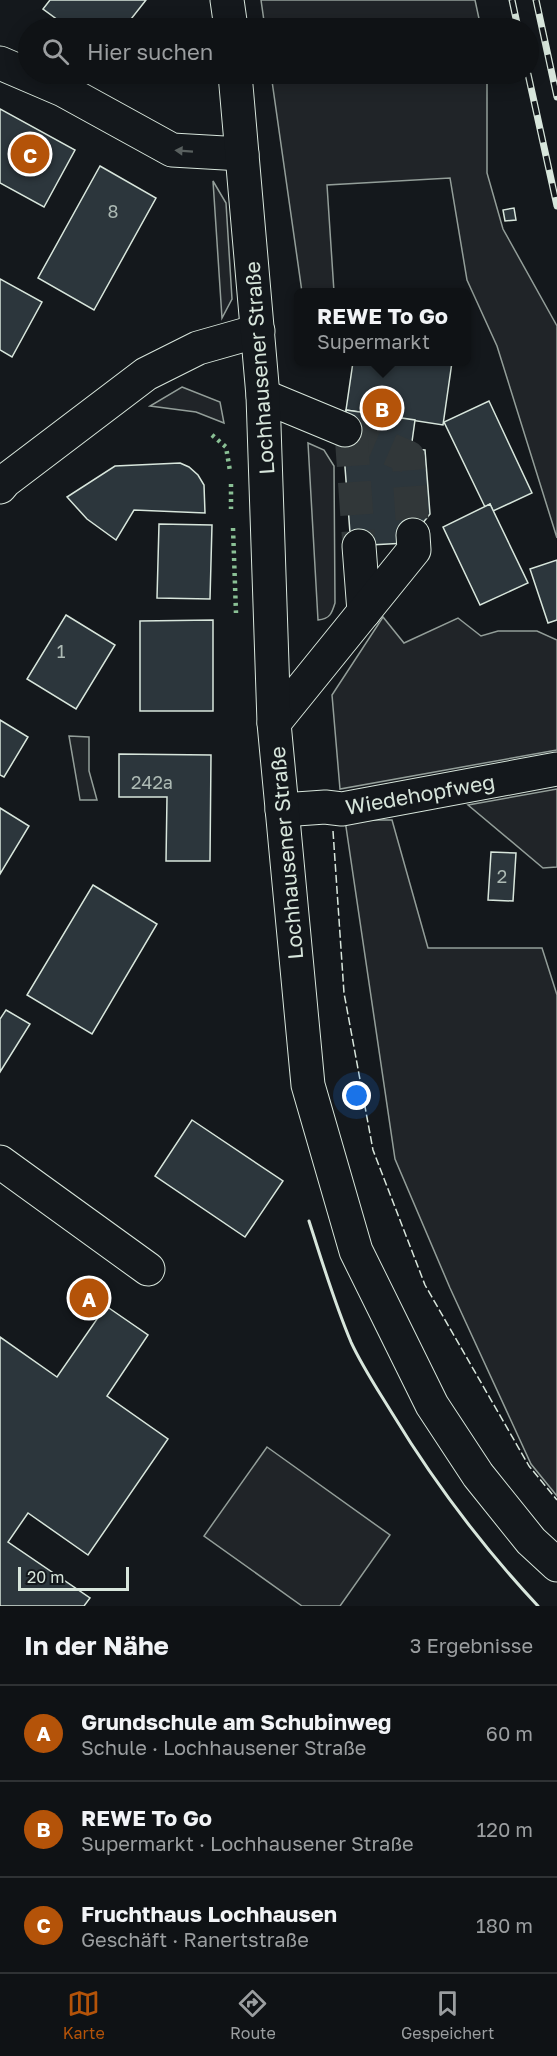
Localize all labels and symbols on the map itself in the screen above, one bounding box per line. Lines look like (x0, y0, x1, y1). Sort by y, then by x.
pin: C (10, 132, 50, 176)
one-way arrow (174, 146, 193, 156)
house number: 8 (108, 200, 118, 222)
street label: Lochhausener Straße (239, 261, 279, 475)
pin: B (362, 386, 401, 430)
house number: 1 (57, 640, 66, 662)
street label: Lochhausener Straße (264, 745, 308, 961)
street label: Wiedehopfweg (343, 768, 497, 820)
house number: 242a (131, 771, 173, 793)
house number: 2 (497, 865, 507, 887)
your location (342, 1081, 371, 1110)
pin: A (70, 1276, 109, 1320)
scale bar (18, 1564, 129, 1592)

